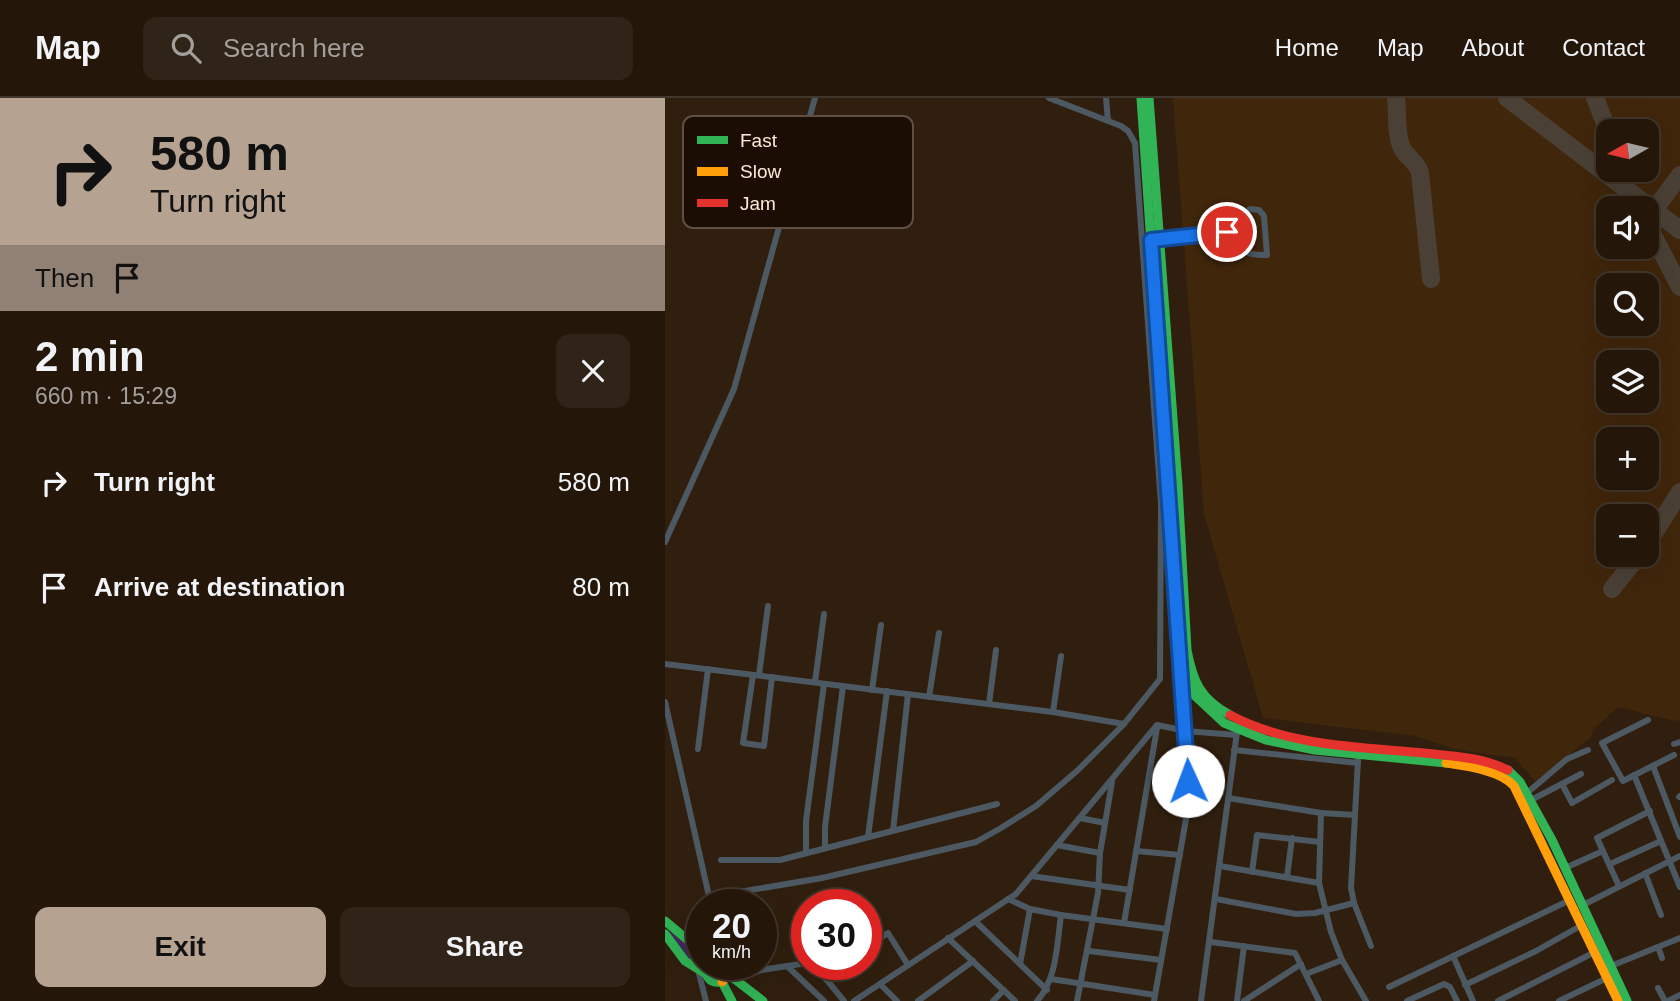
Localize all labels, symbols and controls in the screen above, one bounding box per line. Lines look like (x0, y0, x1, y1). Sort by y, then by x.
search box (143, 17, 633, 80)
text: Map (35, 29, 101, 66)
icon: search (167, 29, 205, 67)
text: Search here (223, 33, 365, 63)
text: Home (1275, 34, 1339, 61)
text: Map (1377, 34, 1424, 61)
text: About (1462, 34, 1524, 61)
text: Contact (1562, 34, 1645, 61)
legend (683, 116, 913, 228)
north arrow (1596, 119, 1659, 182)
map controls (1596, 119, 1659, 567)
icon: right (35, 126, 126, 217)
text: 580 m (150, 126, 289, 180)
text: Fast (740, 130, 778, 151)
text: Slow (740, 161, 781, 182)
text: Turn right (150, 183, 286, 219)
text: Jam (740, 193, 776, 214)
button: sound (1596, 196, 1659, 259)
pin (1197, 202, 1257, 262)
icon: arrive (1208, 213, 1246, 251)
icon: arrive (108, 259, 146, 297)
text: Then (35, 263, 94, 293)
button: search (1596, 273, 1659, 336)
text: 2 min (35, 333, 145, 380)
button: close (556, 334, 630, 408)
button: layers (1596, 350, 1659, 413)
text: 660 m · 15:29 (35, 383, 177, 409)
button: + (1596, 427, 1659, 490)
icon: right (35, 464, 73, 502)
text: Turn right (94, 467, 215, 497)
text: 580 m (558, 467, 630, 497)
button: − (1596, 504, 1659, 567)
icon: arrive (35, 569, 73, 607)
text: Arrive at destination (94, 572, 345, 602)
text: 80 m (572, 572, 630, 602)
position arrow (1151, 744, 1225, 818)
speed limit sign: 30 (791, 889, 882, 980)
text: 20 (712, 906, 751, 945)
button: Exit (35, 907, 326, 987)
button: Share (340, 907, 630, 987)
text: km/h (712, 942, 751, 962)

